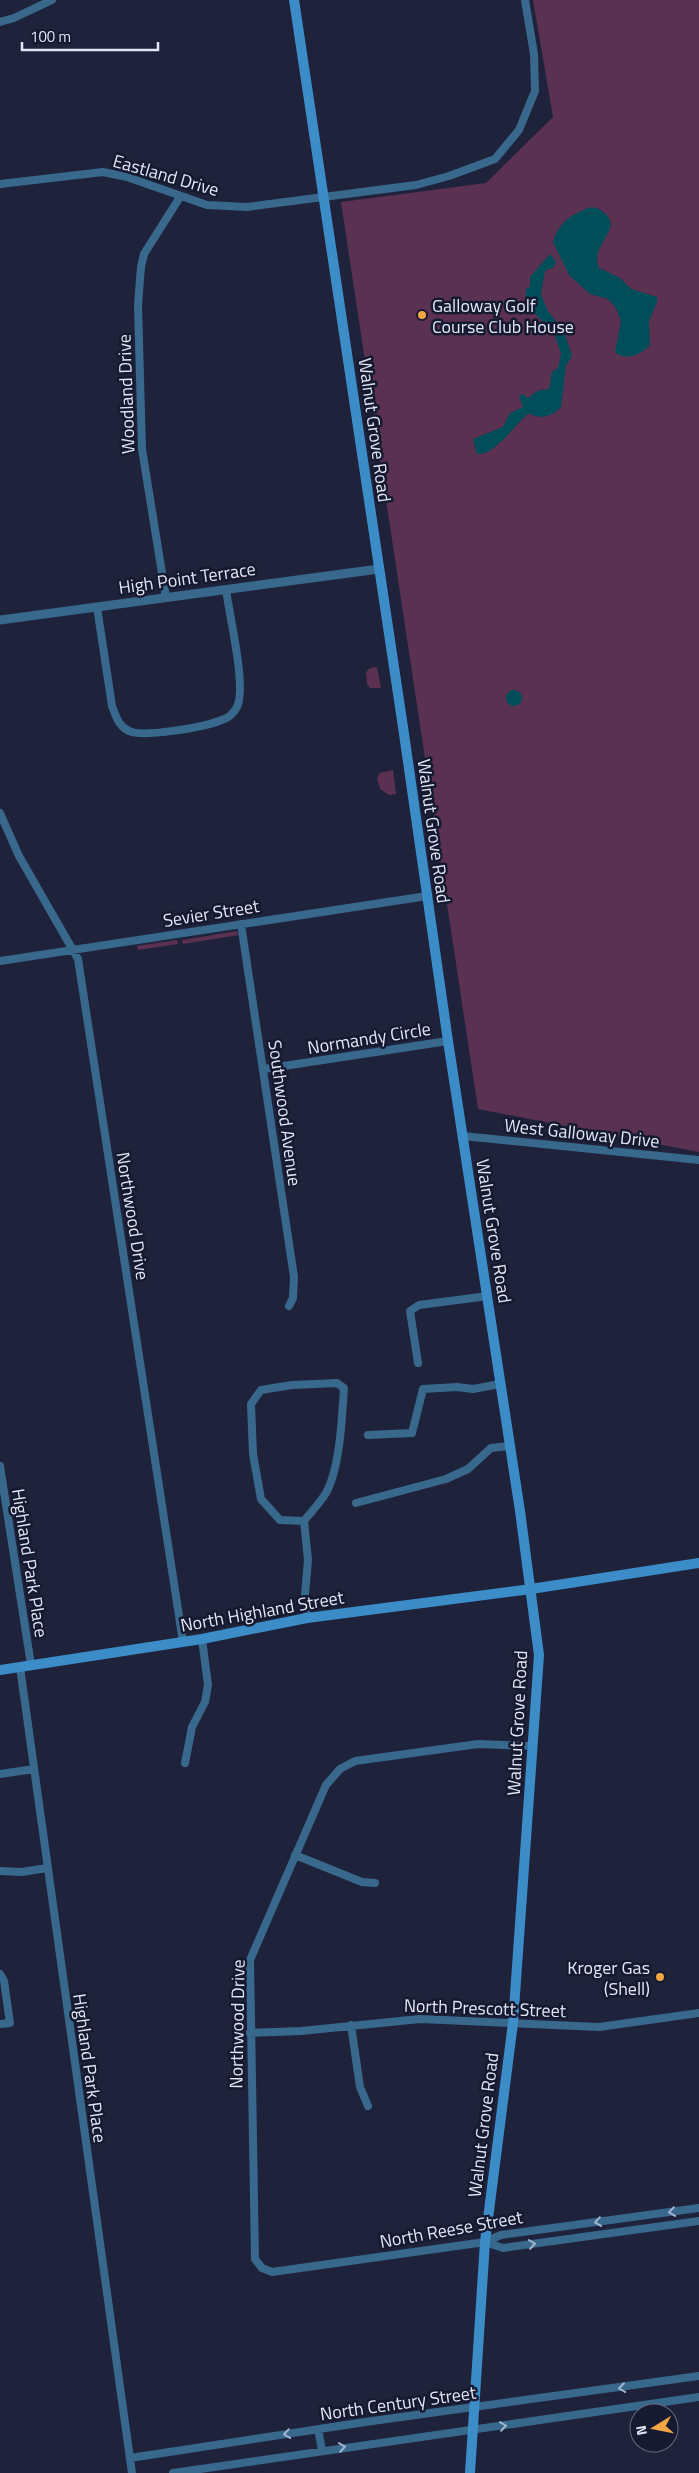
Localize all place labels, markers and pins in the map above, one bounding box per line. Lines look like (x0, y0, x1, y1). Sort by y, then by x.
place label: Galloway Golf Course Club House (432, 292, 574, 340)
marker: Galloway Golf Course Club House (416, 309, 428, 321)
place label: Kroger Gas (Shell) (567, 1954, 650, 2002)
marker: Kroger Gas (Shell) (654, 1971, 666, 1983)

